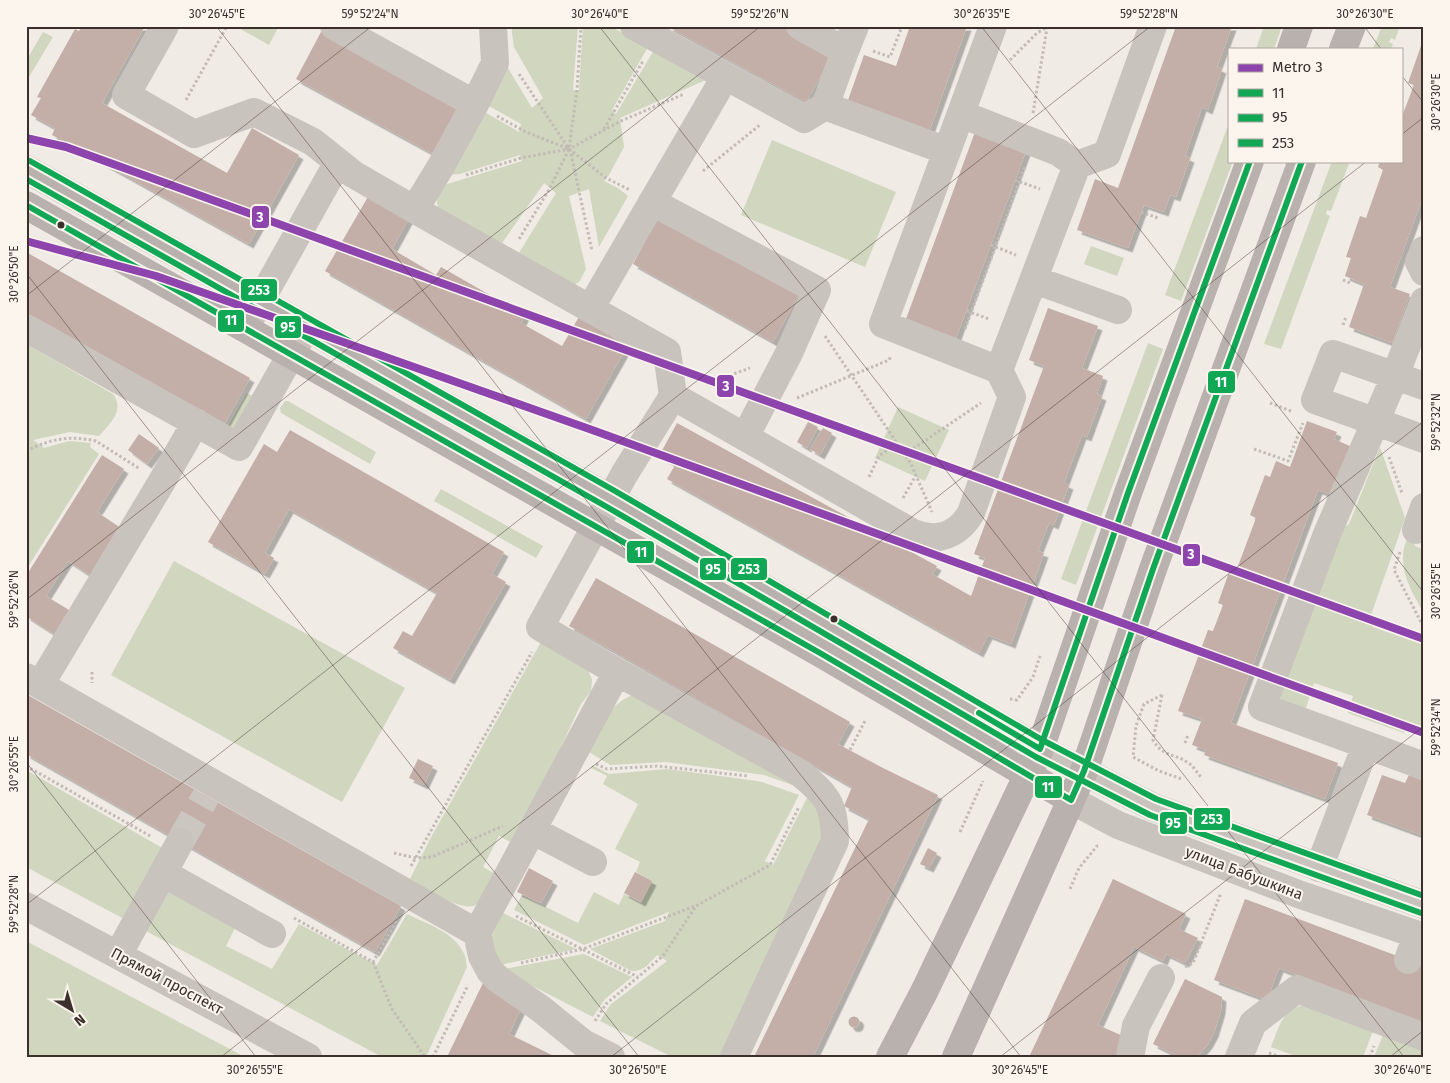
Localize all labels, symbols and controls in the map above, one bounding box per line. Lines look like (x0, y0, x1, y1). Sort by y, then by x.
text: 30°26'45"E (189, 7, 245, 21)
text: 59°52'24"N (341, 7, 399, 21)
text: 30°26'40"E (571, 7, 629, 21)
text: 59°52'26"N (731, 7, 789, 21)
text: 30°26'35"E (954, 7, 1010, 21)
text: 59°52'28"N (1120, 7, 1178, 21)
text: 30°26'30"E (1336, 7, 1394, 21)
legend (1228, 48, 1402, 162)
text: Metro 3 (1272, 58, 1323, 76)
text: 30°26'30"E (1429, 73, 1443, 131)
text: 11 (1272, 84, 1285, 102)
text: 95 (1272, 108, 1287, 126)
text: 253 (1272, 134, 1294, 152)
line badge: 3 (251, 205, 270, 229)
text: 3 (255, 209, 264, 226)
unlabelled marker (56, 220, 66, 230)
text: 30°26'50"E (7, 245, 21, 303)
line badge: 253 (240, 278, 278, 302)
text: 253 (248, 282, 270, 299)
line badge: 11 (217, 309, 245, 333)
text: 11 (225, 312, 237, 329)
line badge: 95 (274, 315, 302, 339)
text: 95 (280, 319, 296, 336)
line badge: 11 (1207, 370, 1236, 394)
line badge: 3 (716, 374, 735, 398)
text: 11 (1215, 374, 1227, 391)
text: 3 (721, 378, 730, 395)
text: 59°52'32"N (1429, 393, 1443, 451)
line badge: 11 (626, 540, 655, 564)
line badge: 3 (1182, 543, 1201, 567)
text: 11 (635, 544, 647, 561)
text: 3 (1186, 546, 1195, 563)
line badge: 95 (699, 557, 727, 581)
line badge: 253 (730, 557, 768, 581)
text: 95 (705, 561, 721, 578)
text: 253 (738, 561, 760, 578)
text: 30°26'35"E (1429, 563, 1443, 619)
text: 59°52'26"N (7, 570, 21, 628)
unlabelled marker (829, 614, 839, 624)
text: 59°52'34"N (1429, 698, 1443, 756)
text: 30°26'55"E (7, 736, 21, 792)
line badge: 11 (1034, 775, 1063, 799)
text: 11 (1042, 779, 1054, 796)
line badge: 253 (1193, 807, 1231, 831)
line badge: 95 (1159, 811, 1188, 835)
text: 253 (1201, 811, 1223, 828)
text: 95 (1165, 815, 1181, 832)
street label: улица Бабушкина (1183, 842, 1305, 904)
text: 59°52'28"N (7, 875, 21, 933)
street label: Прямой проспект (108, 944, 226, 1018)
north arrow (48, 986, 98, 1036)
text: N (71, 1010, 89, 1029)
text: 30°26'55"E (227, 1063, 283, 1077)
text: 30°26'50"E (609, 1063, 667, 1077)
text: 30°26'45"E (992, 1063, 1048, 1077)
text: 30°26'40"E (1374, 1063, 1432, 1077)

